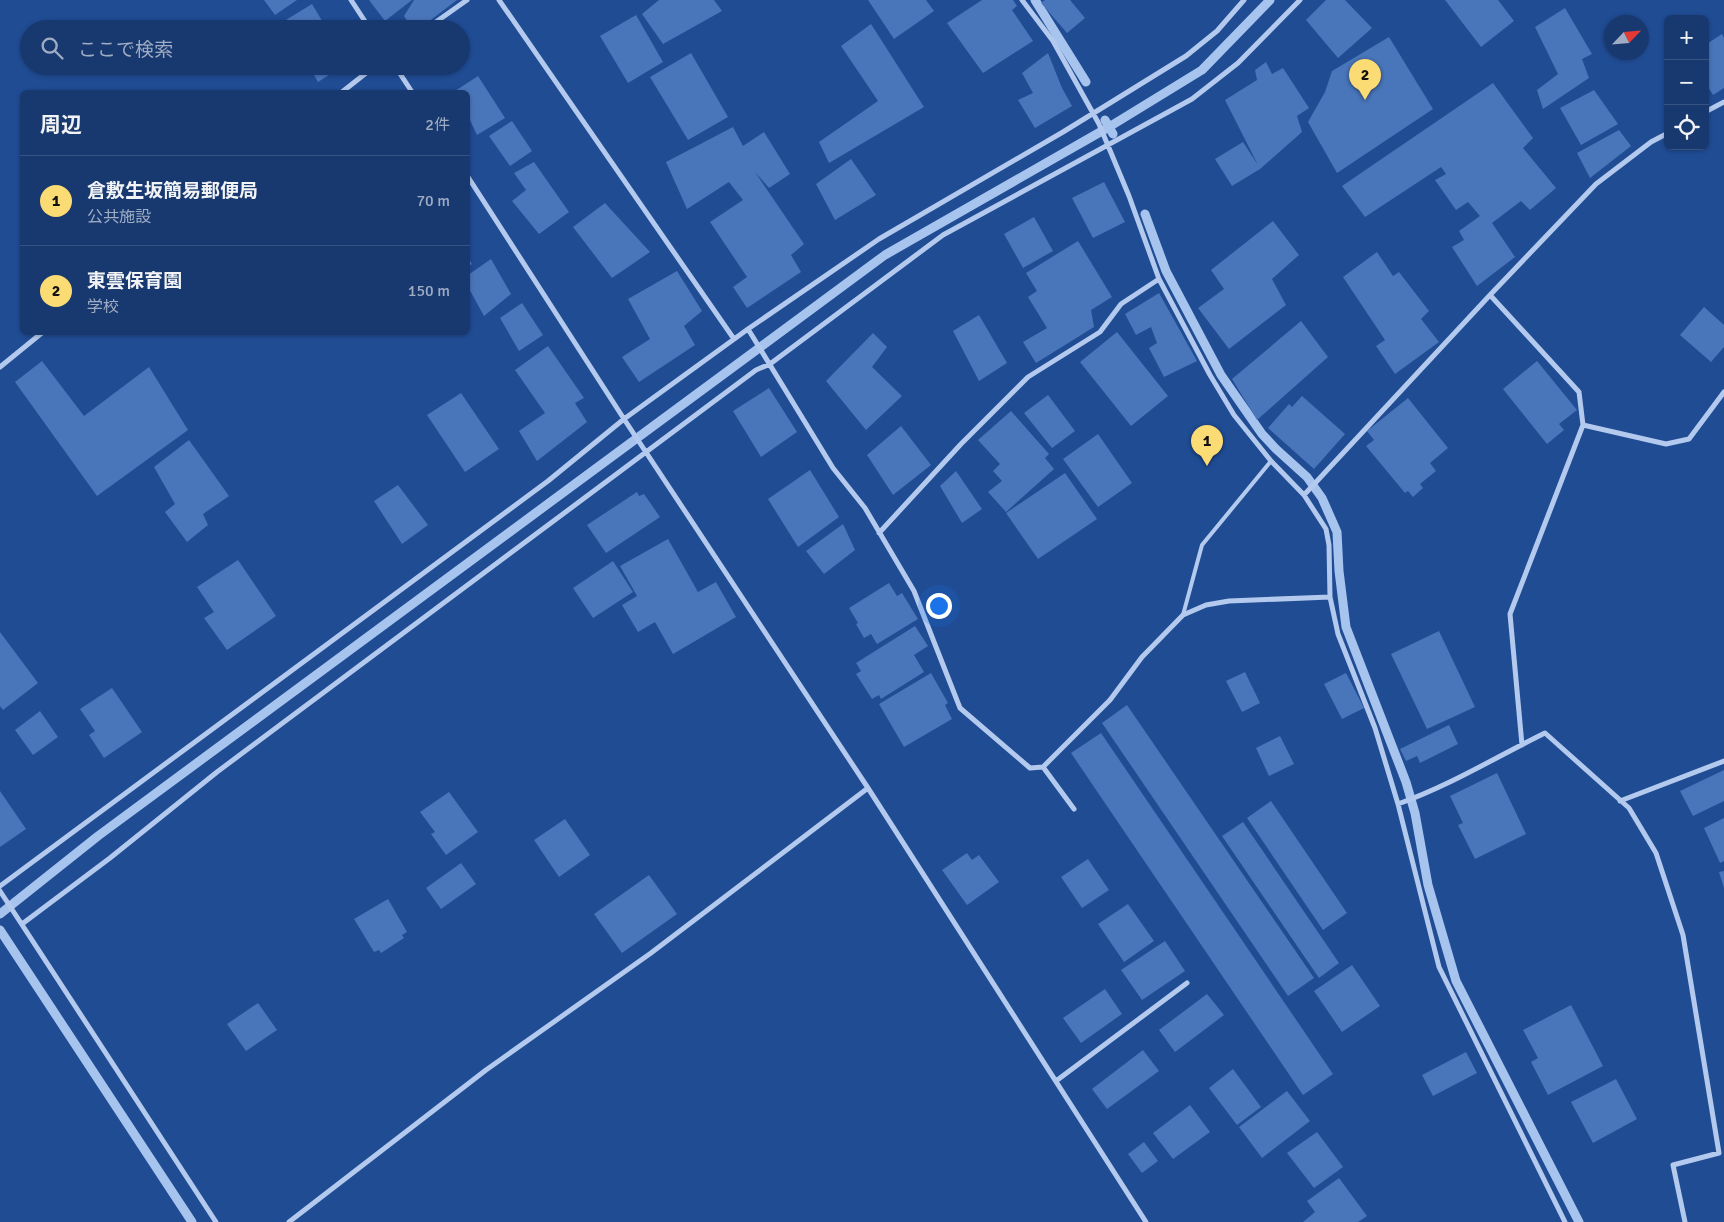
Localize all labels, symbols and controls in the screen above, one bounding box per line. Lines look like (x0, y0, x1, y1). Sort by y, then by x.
north arrow (1604, 15, 1649, 60)
map controls (1664, 15, 1709, 150)
button: + (1664, 15, 1709, 60)
search box (20, 20, 470, 75)
icon: search (38, 34, 66, 62)
text: ここで検索 (78, 38, 173, 62)
pin: 2 (1349, 59, 1381, 100)
button: − (1664, 60, 1709, 105)
button: locate (1664, 105, 1709, 150)
text: 周辺 (40, 112, 82, 138)
text: 2件 (425, 115, 450, 135)
text: 倉敷生坂簡易郵便局 (87, 179, 258, 203)
text: 1 (52, 191, 60, 211)
text: 70 m (416, 191, 450, 211)
text: 公共施設 (87, 207, 151, 227)
text: 東雲保育園 (87, 269, 182, 293)
text: 2 (52, 281, 60, 301)
text: 150 m (408, 281, 450, 301)
text: 学校 (87, 297, 119, 317)
pin: 1 (1191, 425, 1223, 466)
your location (926, 593, 952, 619)

